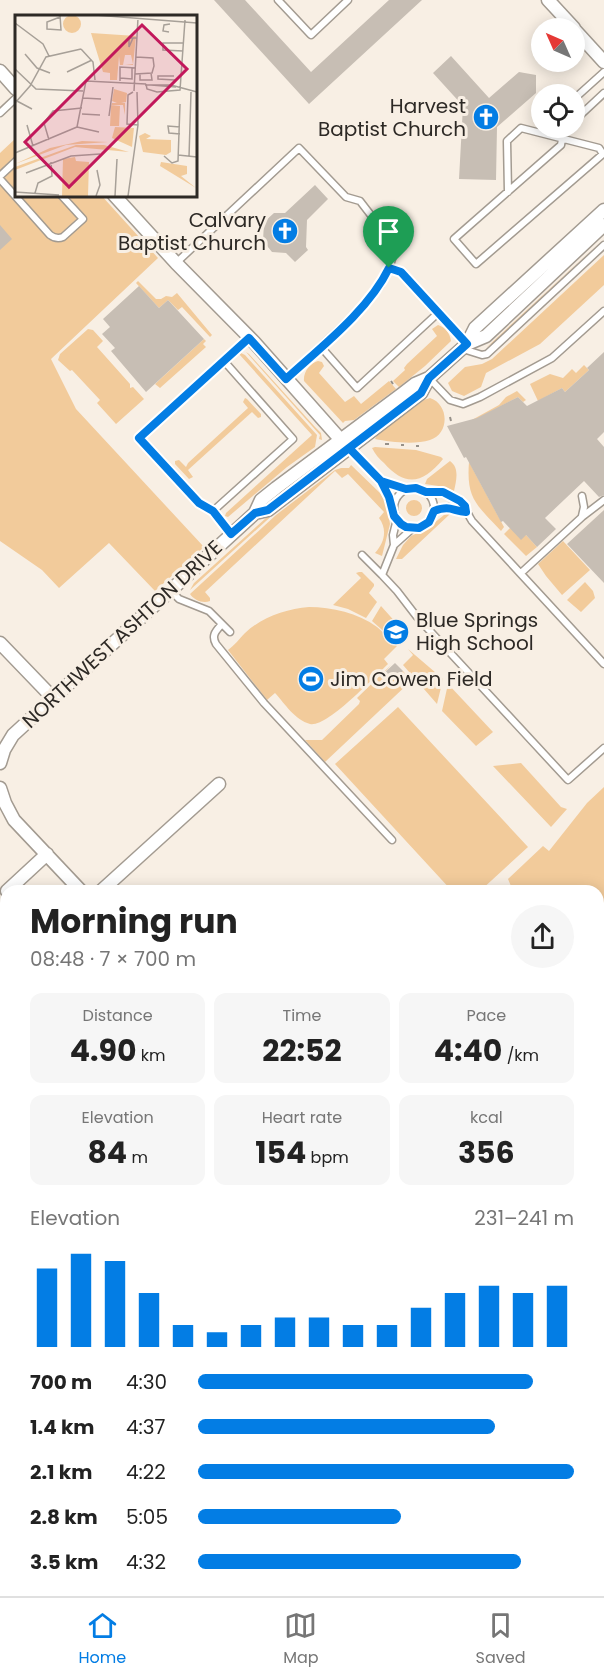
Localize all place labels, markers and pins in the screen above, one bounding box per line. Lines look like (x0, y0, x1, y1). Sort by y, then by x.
place label: Harvest Baptist Church (318, 92, 466, 143)
church icon: Harvest Baptist Church (471, 102, 501, 132)
place label: Calvary Baptist Church (118, 206, 266, 257)
pin (363, 206, 414, 268)
church icon: Calvary Baptist Church (270, 216, 300, 246)
place label: Blue Springs High School (416, 606, 538, 657)
school or university icon: Blue Springs High School (381, 617, 411, 647)
sports icon: Jim Cowen Field (296, 664, 326, 694)
place label: Jim Cowen Field (330, 665, 492, 693)

